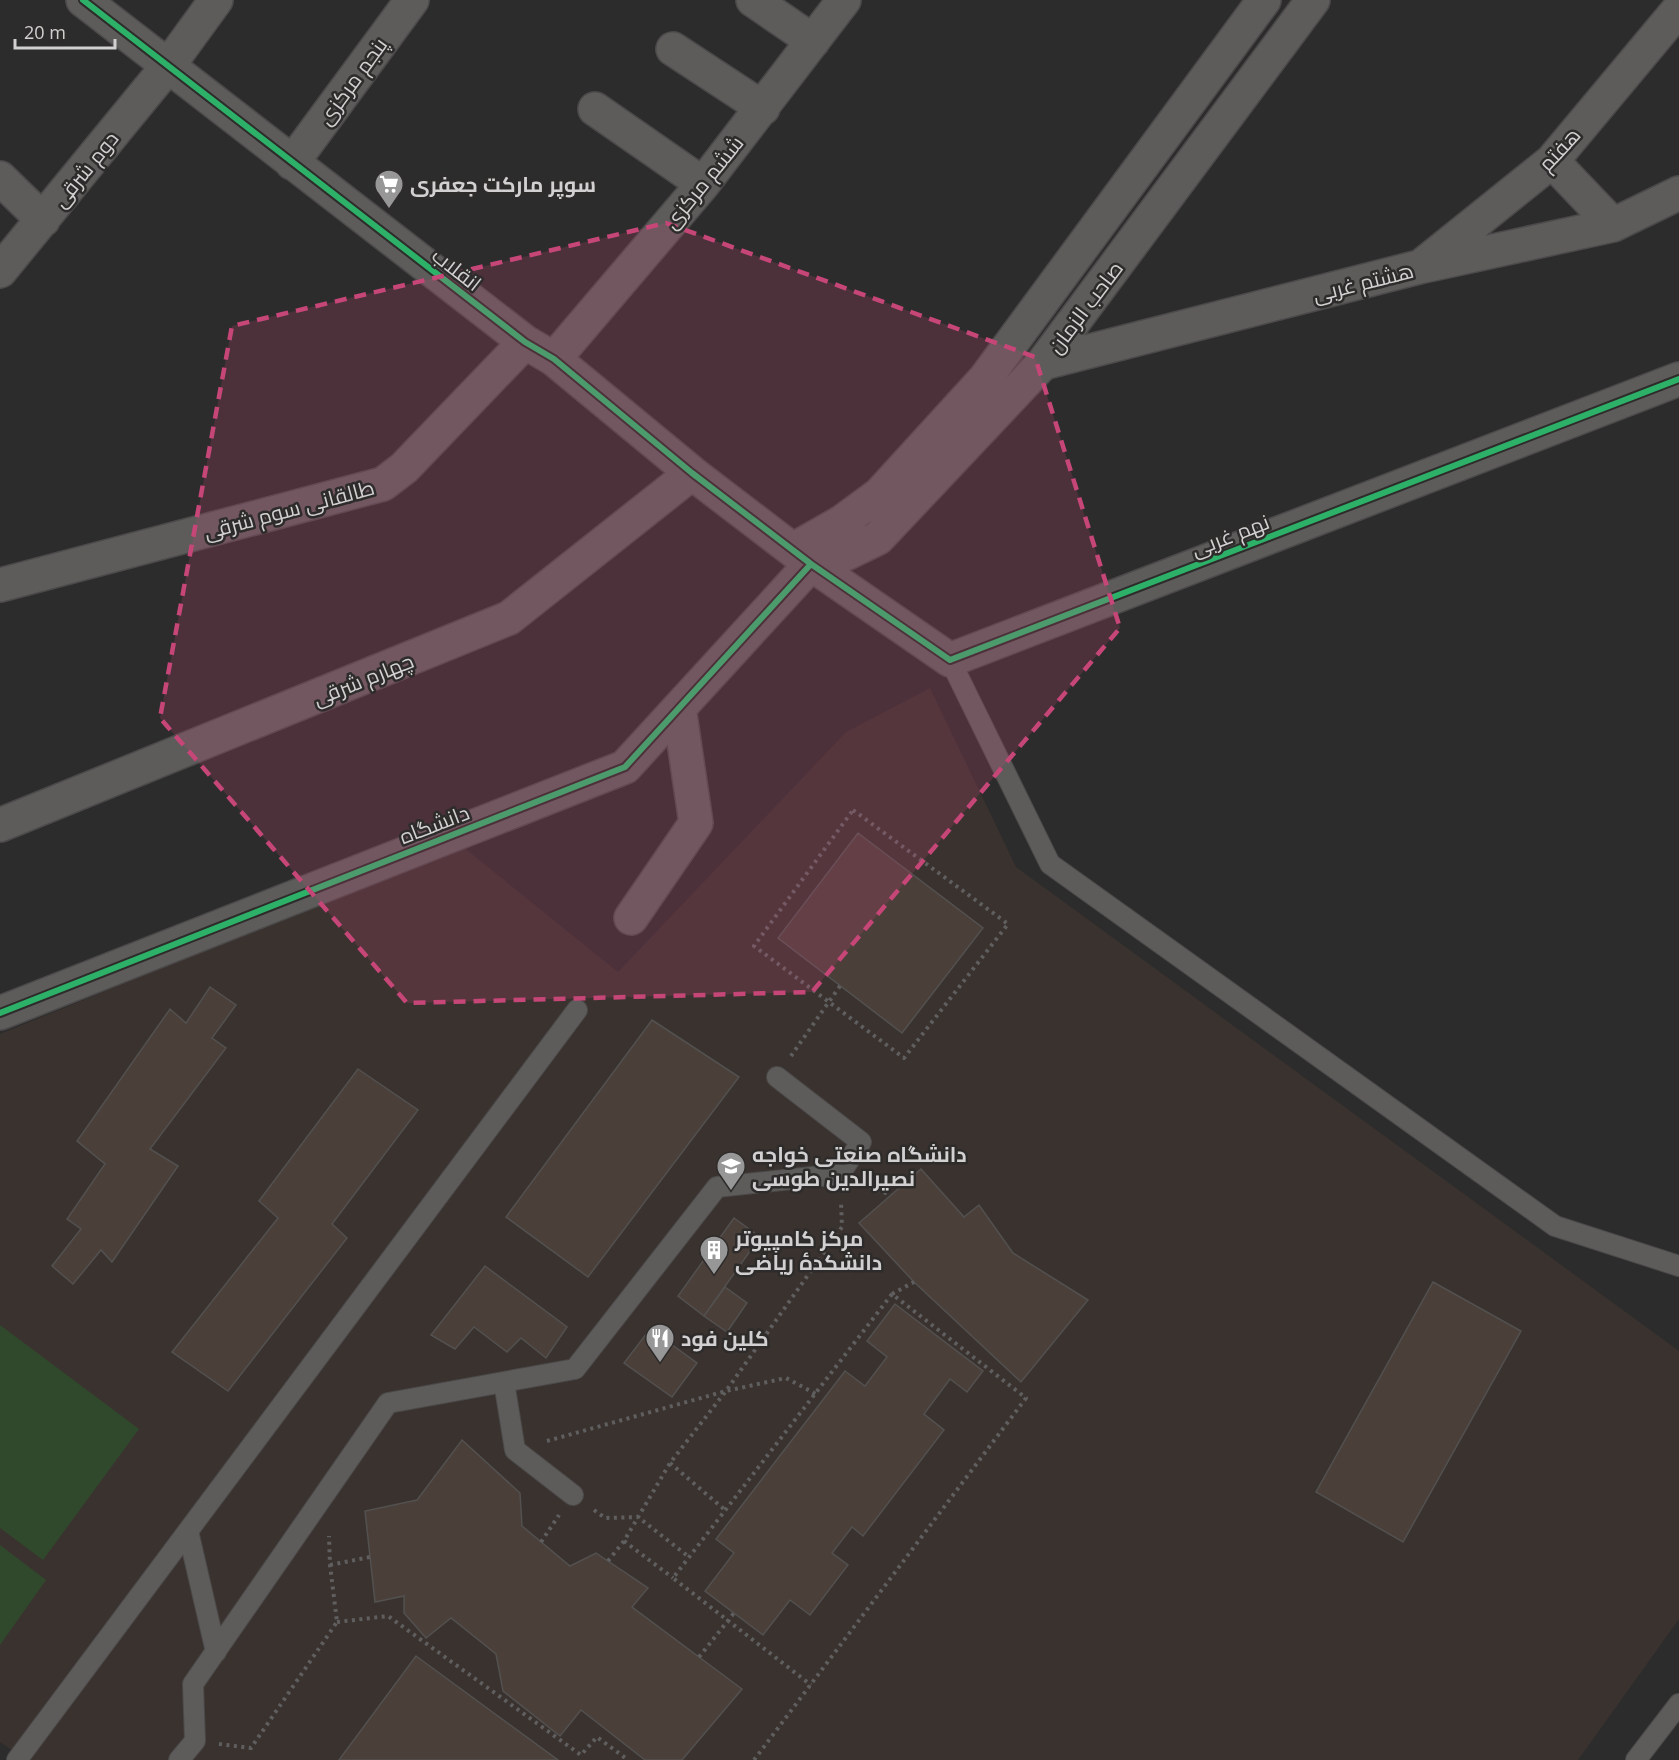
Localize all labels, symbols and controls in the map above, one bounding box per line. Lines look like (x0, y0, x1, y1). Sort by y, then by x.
scale bar (15, 12, 116, 50)
text: 20 m (24, 20, 66, 44)
street label: پنجم مرکزی (311, 31, 394, 131)
street label: هفتم (1532, 121, 1587, 178)
street label: دوم شرقی (46, 125, 125, 214)
street label: ششم مرکزی (657, 129, 750, 235)
supermarket icon: سوپر مارکت جعفری (373, 168, 405, 210)
place label: سوپر مارکت جعفری (410, 170, 596, 200)
street label: انقلاب (427, 241, 487, 297)
street label: صاحب الزمان (1041, 255, 1129, 359)
street label: هشتم غربی (1310, 256, 1417, 309)
street label: طالقانی سوم شرقی (201, 473, 378, 546)
street label: نهم غربی (1187, 507, 1273, 564)
street label: چهارم شرقی (308, 646, 418, 713)
street label: دانشگاه (395, 798, 473, 850)
place label: دانشگاه صنعتی خواجه نصیرالدین طوسی (752, 1140, 967, 1192)
school or university icon: دانشگاه صنعتی خواجه نصیرالدین طوسی (715, 1150, 747, 1192)
place label: مرکز کامپیوتر دانشکدهٔ ریاضی (734, 1224, 882, 1276)
building icon: مرکز کامپیوتر دانشکدهٔ ریاضی (698, 1234, 730, 1276)
restaurant icon: کلین فود (644, 1322, 676, 1364)
place label: کلین فود (681, 1324, 769, 1352)

